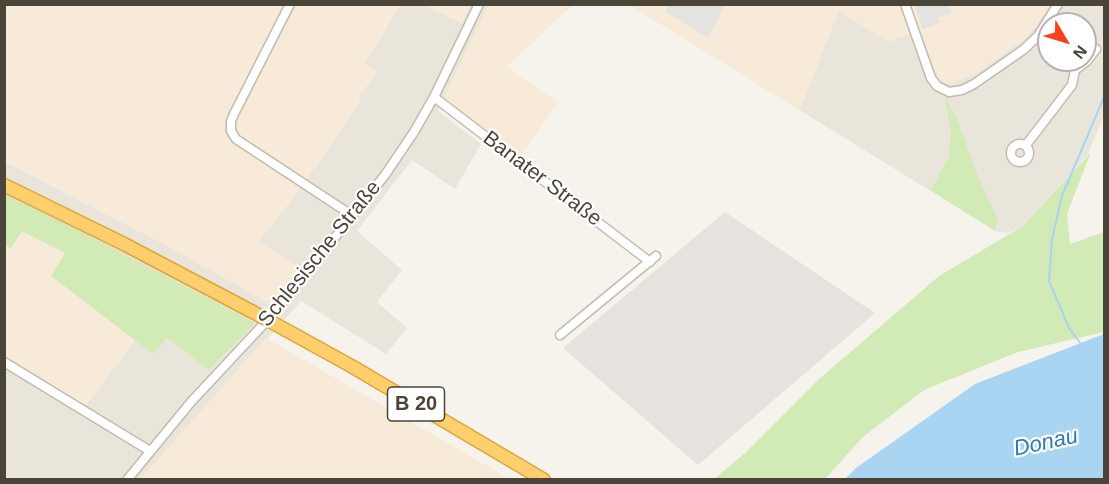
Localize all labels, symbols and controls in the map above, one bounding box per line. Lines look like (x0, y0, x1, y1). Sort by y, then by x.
north arrow (1037, 12, 1097, 72)
text: N (1070, 42, 1090, 62)
street label: Banater Straße (478, 126, 606, 232)
street label: Schlesische Straße (253, 176, 387, 332)
road number: B 20 (388, 387, 444, 421)
water label: Donau (1012, 423, 1080, 463)

